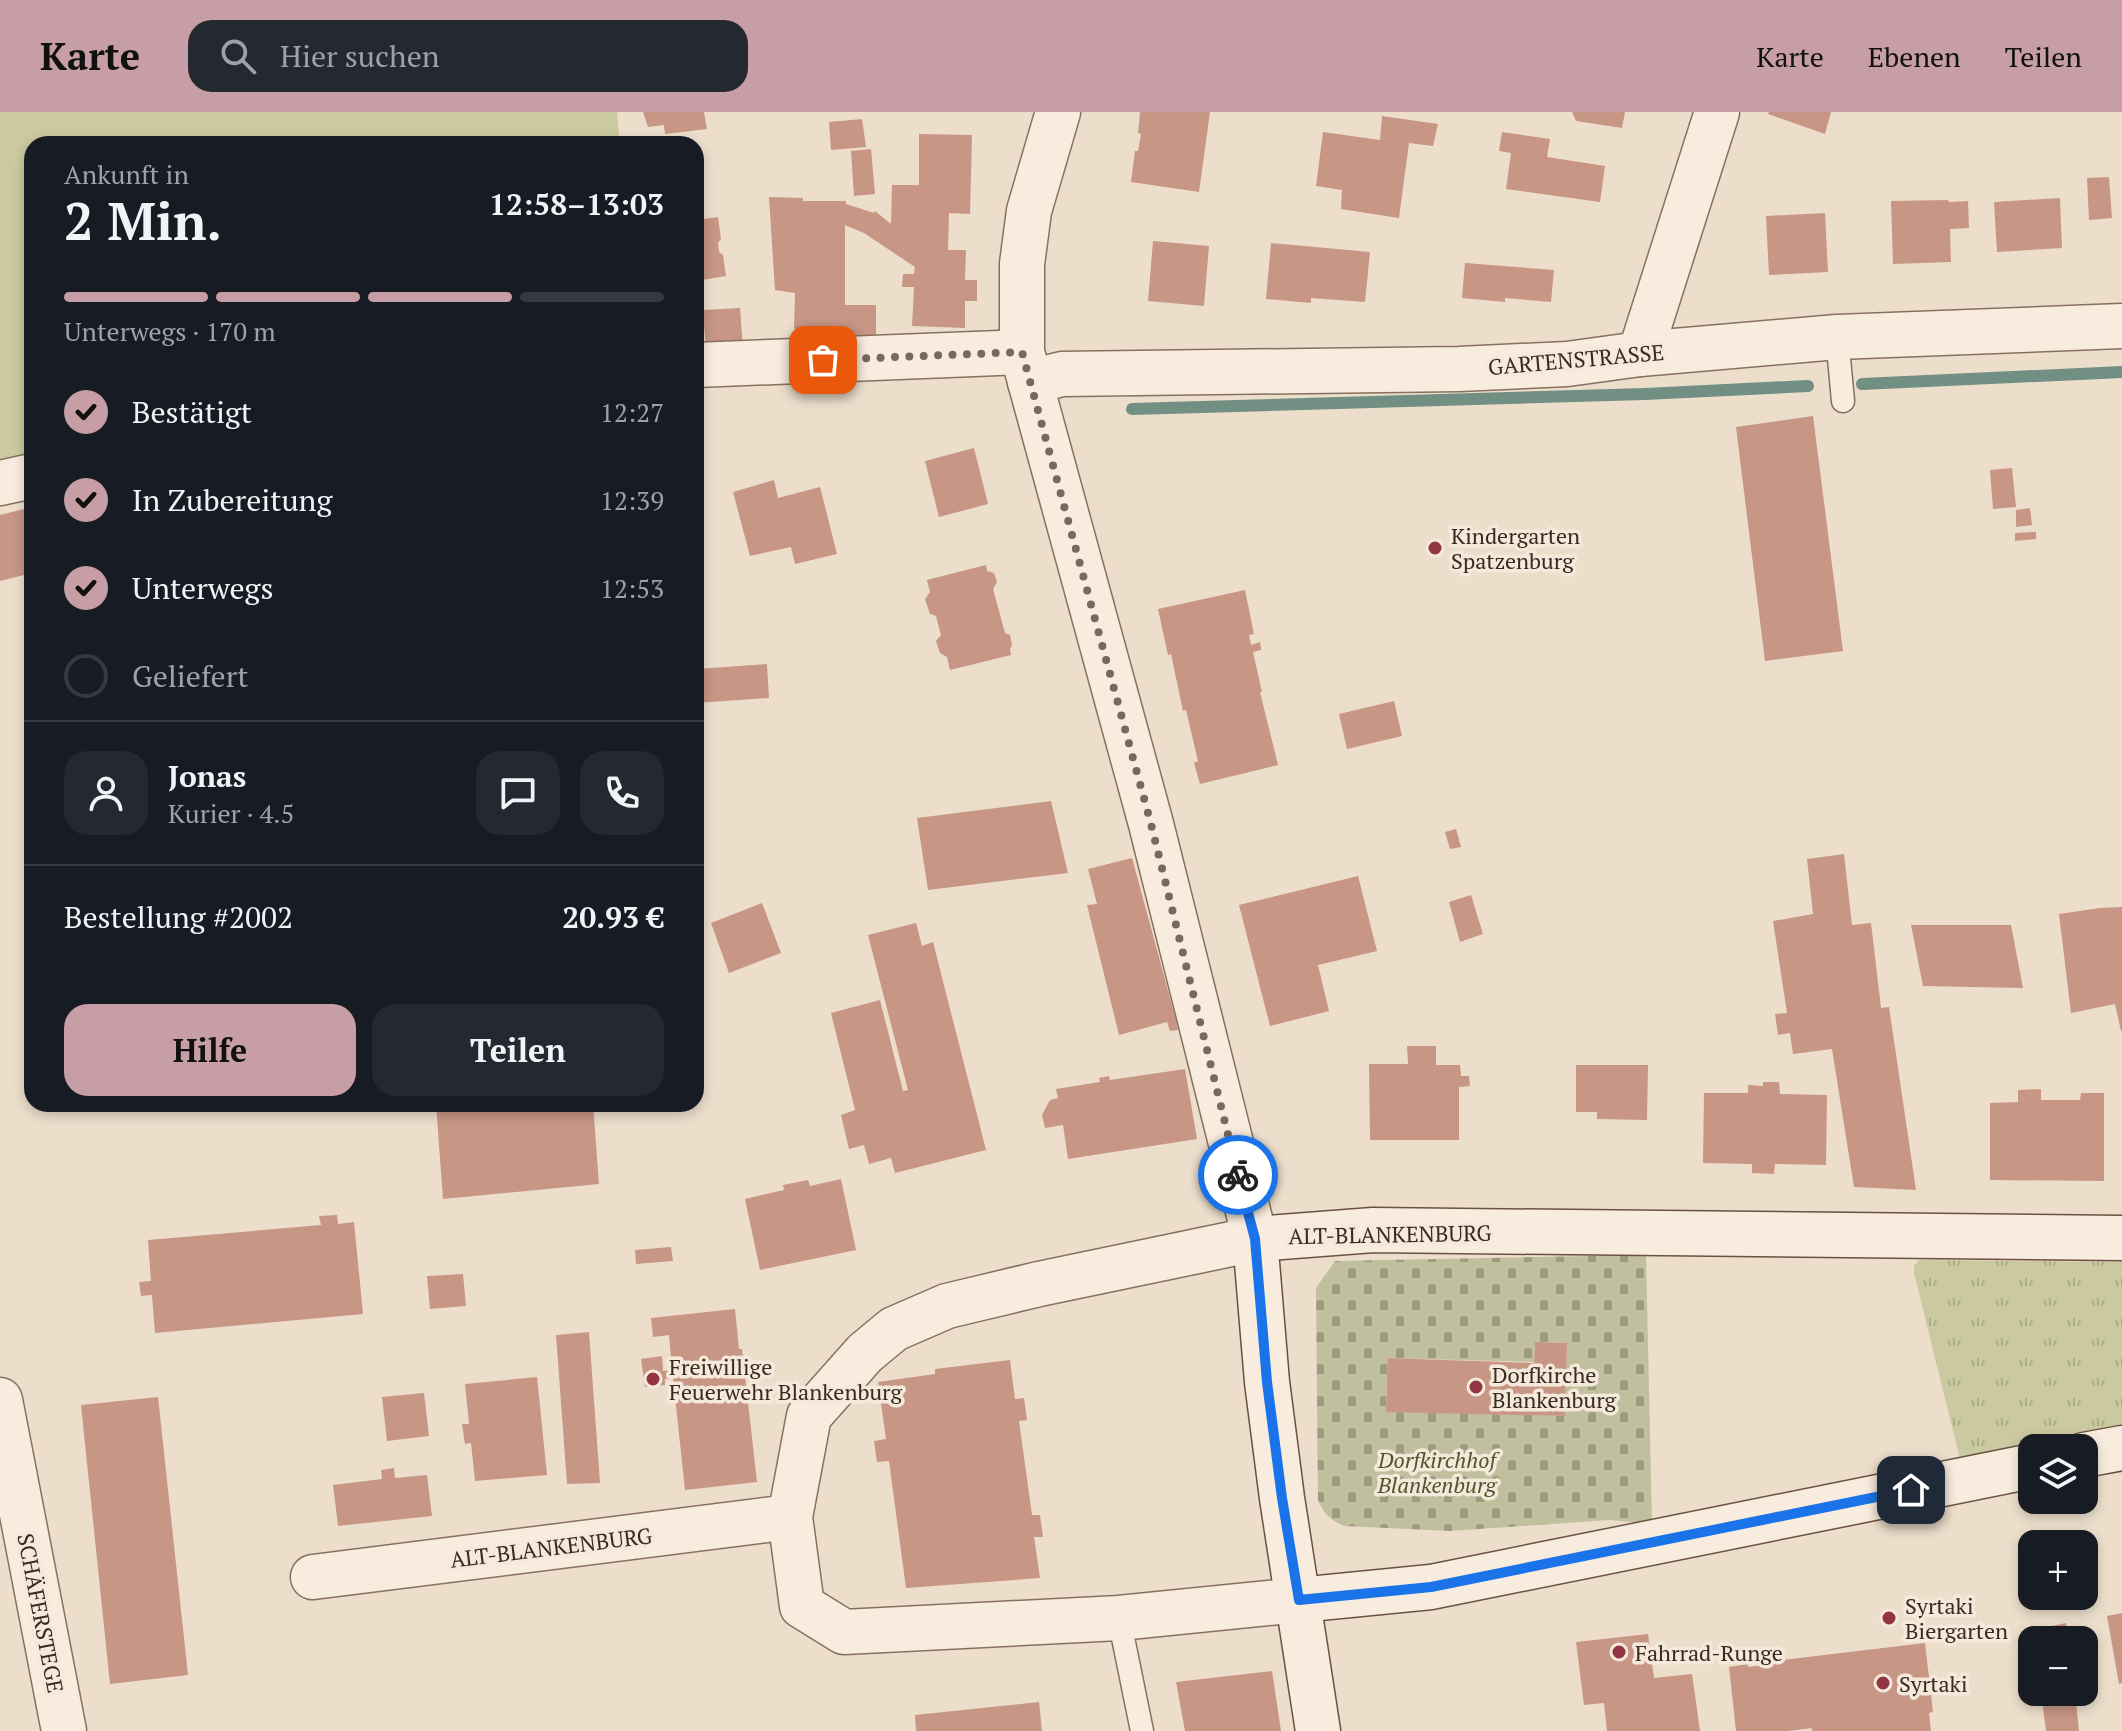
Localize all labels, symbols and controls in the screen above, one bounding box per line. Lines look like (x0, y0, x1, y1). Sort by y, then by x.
search box (188, 20, 748, 92)
text: Karte (40, 31, 140, 81)
icon: search (216, 34, 260, 78)
text: Hier suchen (280, 36, 440, 76)
text: Karte (1756, 38, 1824, 75)
text: Ebenen (1868, 38, 1961, 75)
text: Teilen (2005, 38, 2082, 75)
text: Ankunft in (64, 157, 189, 191)
text: 12:58–13:03 (489, 184, 664, 224)
text: 2 Min. (64, 186, 222, 255)
text: Unterwegs · 170 m (64, 314, 276, 348)
pin (789, 326, 857, 394)
street label: GARTENSTRASSE (1487, 337, 1665, 381)
icon: bag (801, 338, 845, 382)
icon: check (64, 390, 108, 434)
text: Bestätigt (132, 392, 252, 432)
text: 12:27 (600, 395, 664, 429)
icon: check (64, 478, 108, 522)
text: In Zubereitung (132, 480, 332, 520)
text: 12:39 (600, 483, 664, 517)
place label: Kindergarten Spatzenburg (1451, 521, 1580, 575)
marker: Kindergarten Spatzenburg (1426, 539, 1444, 557)
icon: check (64, 566, 108, 610)
text: Unterwegs (132, 568, 273, 608)
text: 12:53 (600, 571, 664, 605)
text: Geliefert (132, 656, 248, 696)
button: person (64, 751, 148, 835)
button: chat (476, 751, 560, 835)
button: phone (580, 751, 664, 835)
text: Jonas (168, 756, 246, 796)
text: Kurier · 4.5 (168, 796, 294, 830)
text: Bestellung #2002 (64, 897, 293, 937)
text: 20.93 € (562, 897, 664, 937)
button: Hilfe (64, 1004, 356, 1096)
button: Teilen (372, 1004, 664, 1096)
courier (1198, 1135, 1278, 1215)
icon: bike (1216, 1153, 1260, 1197)
street label: ALT-BLANKENBURG (1288, 1218, 1492, 1250)
place label: Freiwillige Feuerwehr Blankenburg (669, 1352, 903, 1406)
place label: Dorfkirche Blankenburg (1492, 1360, 1617, 1414)
marker: Freiwillige Feuerwehr Blankenburg (644, 1370, 662, 1388)
marker: Dorfkirche Blankenburg (1467, 1378, 1485, 1396)
map controls (2018, 1434, 2098, 1706)
button: layers (2018, 1434, 2098, 1514)
park label: Dorfkirchhof Blankenburg (1377, 1445, 1500, 1499)
pin (1877, 1456, 1945, 1524)
icon: home (1889, 1468, 1933, 1512)
street label: ALT-BLANKENBURG (448, 1520, 654, 1574)
button: + (2018, 1530, 2098, 1610)
street label: SCHÄFERSTEGE (11, 1531, 71, 1695)
place label: Syrtaki Biergarten (1905, 1591, 2008, 1645)
marker: Syrtaki Biergarten (1880, 1609, 1898, 1627)
button: − (2018, 1626, 2098, 1706)
place label: Fahrrad-Runge (1635, 1638, 1783, 1667)
marker: Fahrrad-Runge (1610, 1643, 1628, 1661)
place label: Syrtaki (1899, 1669, 1968, 1698)
marker: Syrtaki (1874, 1674, 1892, 1692)

